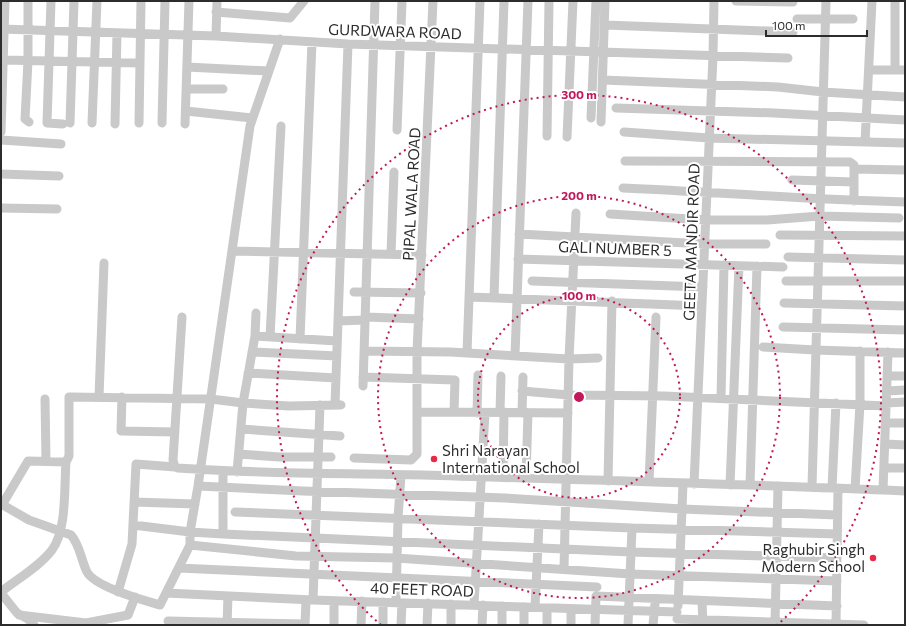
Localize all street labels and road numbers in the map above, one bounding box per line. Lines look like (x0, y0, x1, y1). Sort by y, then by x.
street label: GURDWARA ROAD (328, 20, 462, 42)
street label: PIPAL WALA ROAD (399, 127, 423, 261)
street label: GEETA MANDIR ROAD (679, 163, 703, 321)
street label: GALI NUMBER 5 (558, 237, 672, 259)
street label: 40 FEET ROAD (370, 578, 474, 600)

